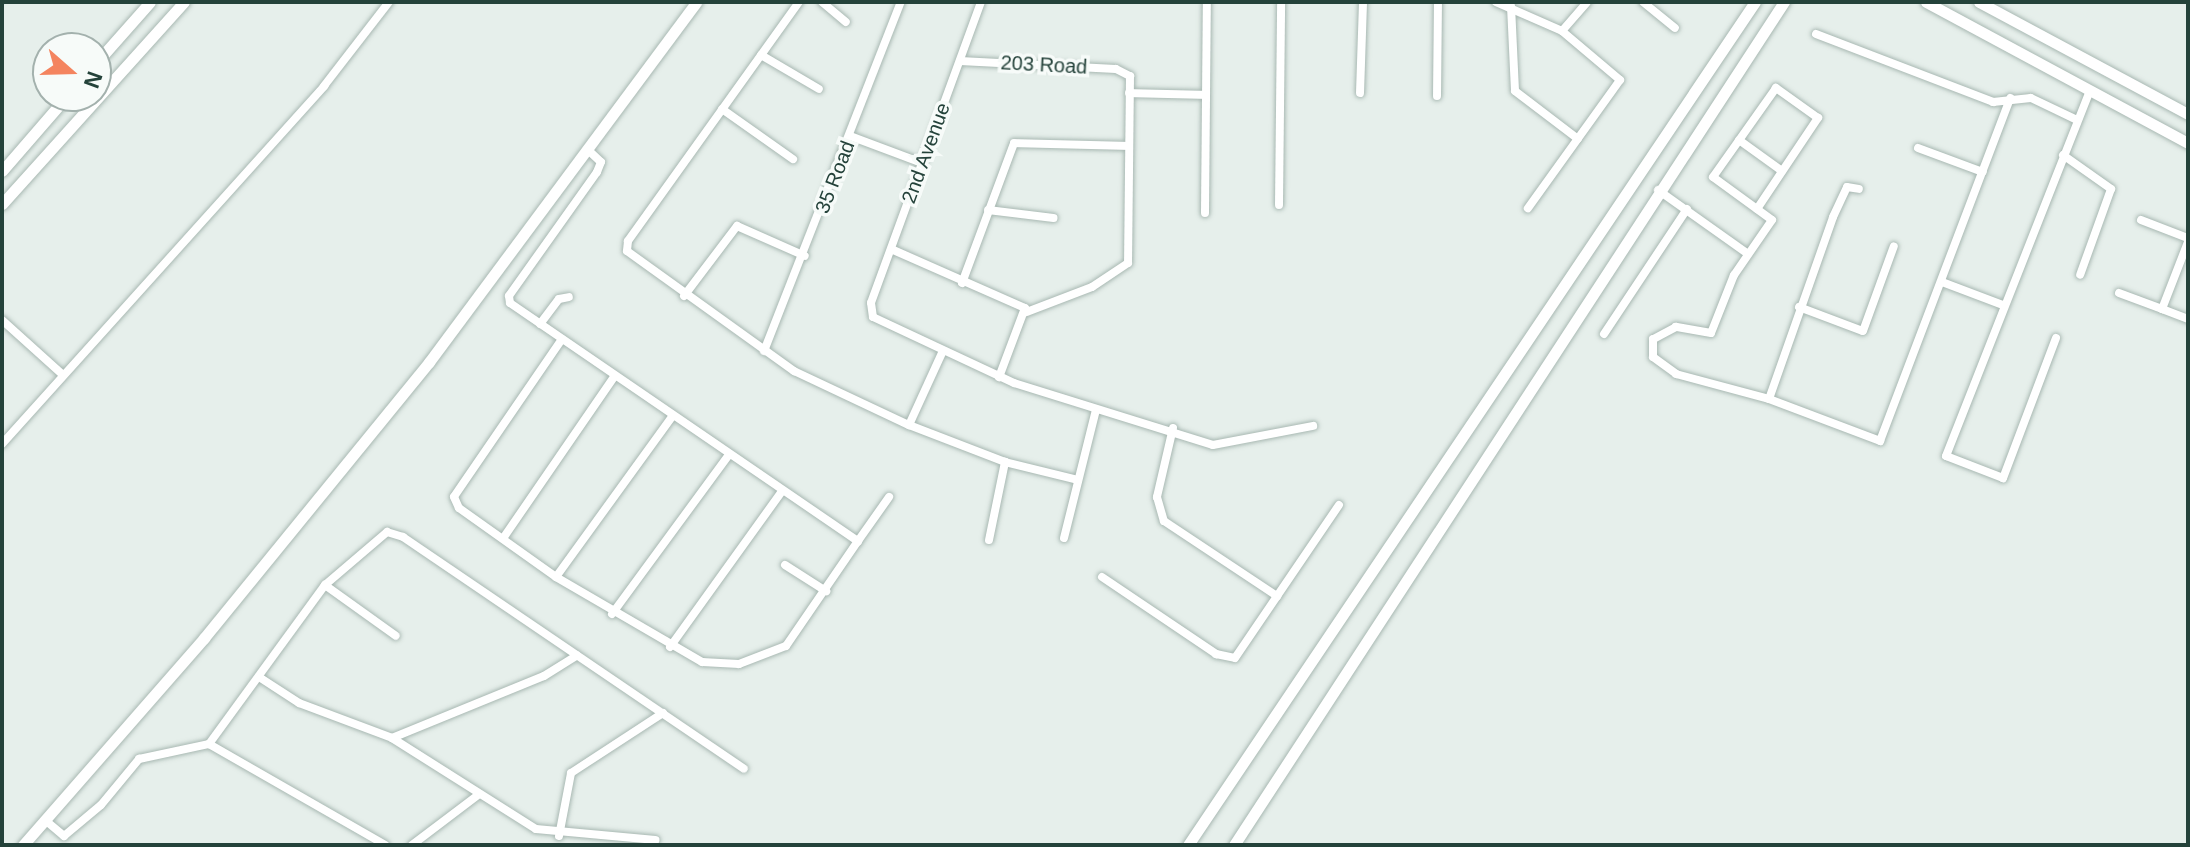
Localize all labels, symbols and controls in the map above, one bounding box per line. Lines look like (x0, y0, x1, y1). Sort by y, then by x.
north arrow (32, 32, 112, 112)
street label: 203 Road (1000, 51, 1088, 79)
text: N (79, 68, 108, 91)
street label: 2nd Avenue (897, 99, 955, 207)
street label: 35 Road (810, 137, 860, 217)

